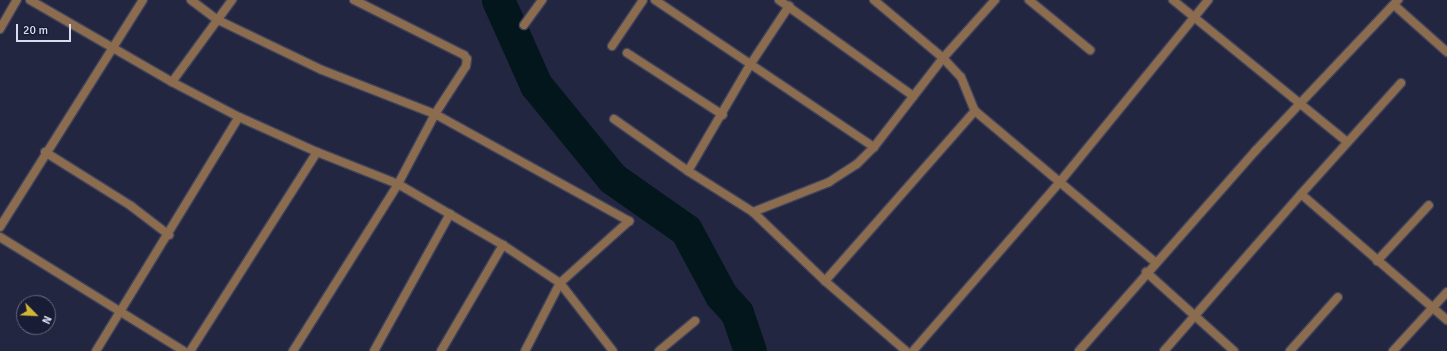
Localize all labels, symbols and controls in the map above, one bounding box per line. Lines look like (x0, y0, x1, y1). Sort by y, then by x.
scale bar (18, 16, 73, 42)
text: 20 m (23, 23, 48, 38)
north arrow (16, 295, 56, 335)
text: N (39, 314, 54, 326)

